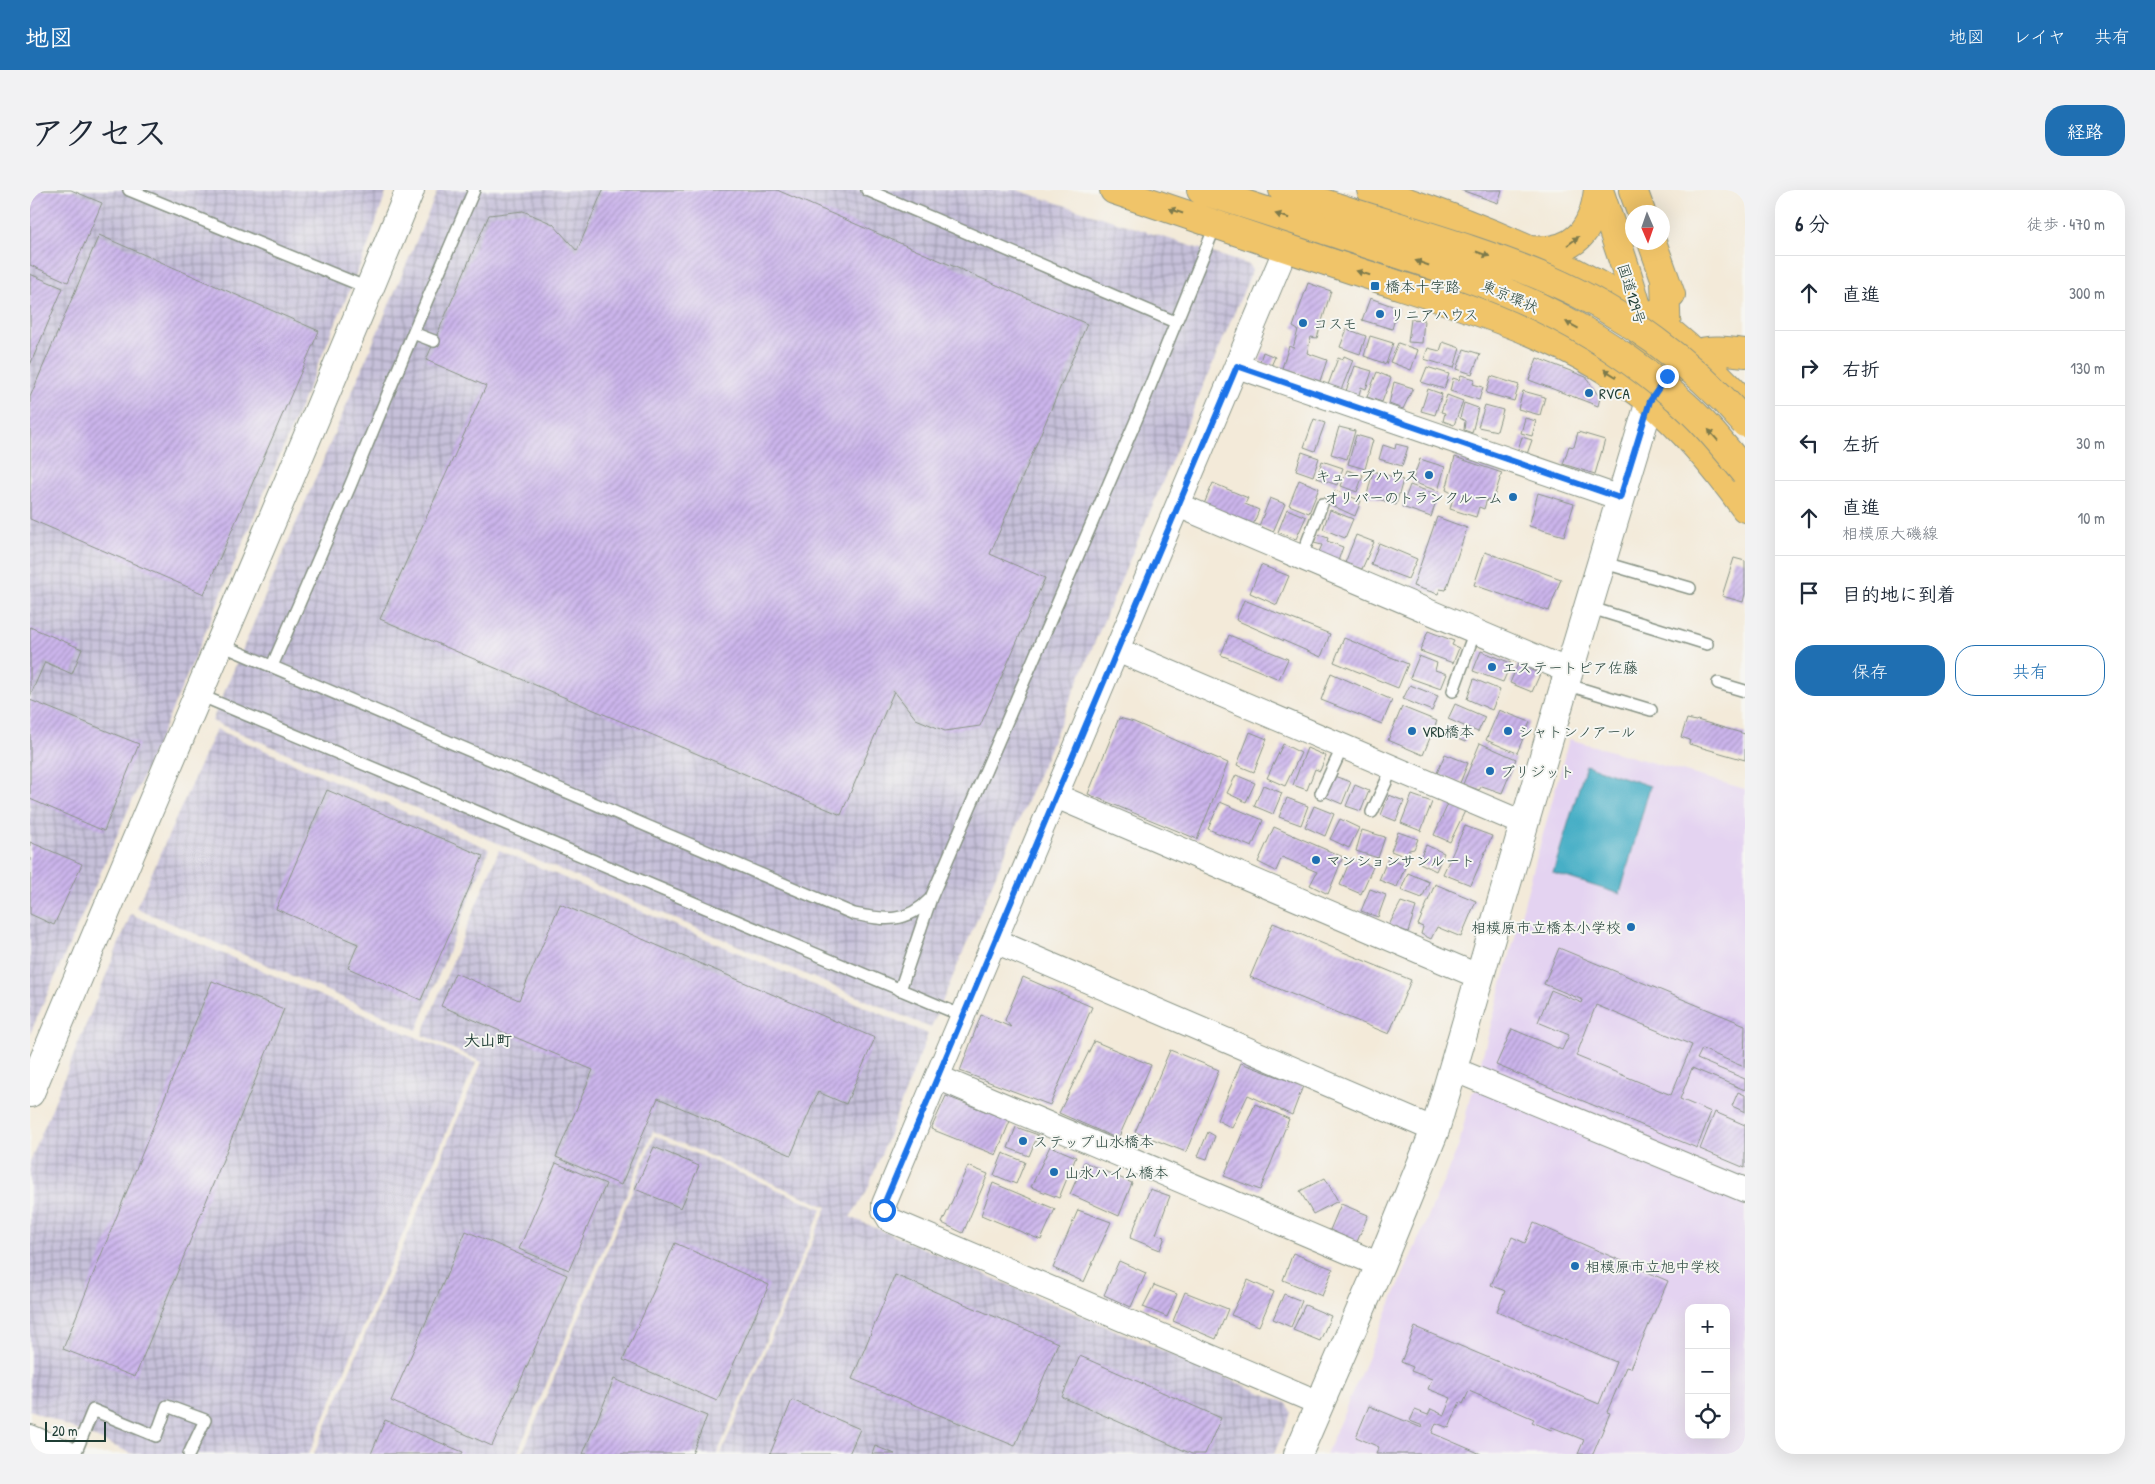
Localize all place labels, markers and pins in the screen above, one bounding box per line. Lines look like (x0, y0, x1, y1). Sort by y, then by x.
place label: 橋本十字路 (1385, 276, 1460, 297)
marker: 橋本十字路 (1369, 280, 1381, 292)
place label: リニアハウス (1390, 304, 1479, 325)
marker: リニアハウス (1374, 308, 1386, 320)
place label: コスモ (1313, 313, 1357, 334)
marker: コスモ (1297, 317, 1309, 329)
place label: RVCA (1599, 383, 1630, 404)
marker: RVCA (1583, 387, 1595, 399)
place label: キューブハウス (1315, 465, 1419, 486)
marker: キューブハウス (1423, 469, 1435, 481)
place label: オリバーのトランクルーム (1324, 487, 1503, 508)
marker: オリバーのトランクルーム (1507, 491, 1519, 503)
place label: エステートピア佐藤 (1502, 657, 1638, 678)
marker: エステートピア佐藤 (1486, 661, 1498, 673)
place label: VRD橋本 (1422, 721, 1474, 742)
place label: シャトンノアール (1518, 721, 1636, 742)
marker: VRD橋本 (1406, 725, 1418, 737)
marker: シャトンノアール (1502, 725, 1514, 737)
place label: ブリジット (1500, 761, 1575, 782)
marker: ブリジット (1484, 765, 1496, 777)
place label: マンションサンルート (1326, 850, 1475, 871)
marker: マンションサンルート (1310, 854, 1322, 866)
place label: 相模原市立橋本小学校 (1471, 917, 1621, 938)
marker: 相模原市立橋本小学校 (1625, 921, 1637, 933)
place label: ステップ山水橋本 (1033, 1131, 1154, 1152)
marker: ステップ山水橋本 (1017, 1135, 1029, 1147)
place label: 山水ハイム橋本 (1064, 1162, 1168, 1183)
marker: 山水ハイム橋本 (1048, 1166, 1060, 1178)
place label: 相模原市立旭中学校 (1585, 1256, 1720, 1277)
marker: 相模原市立旭中学校 (1569, 1260, 1581, 1272)

